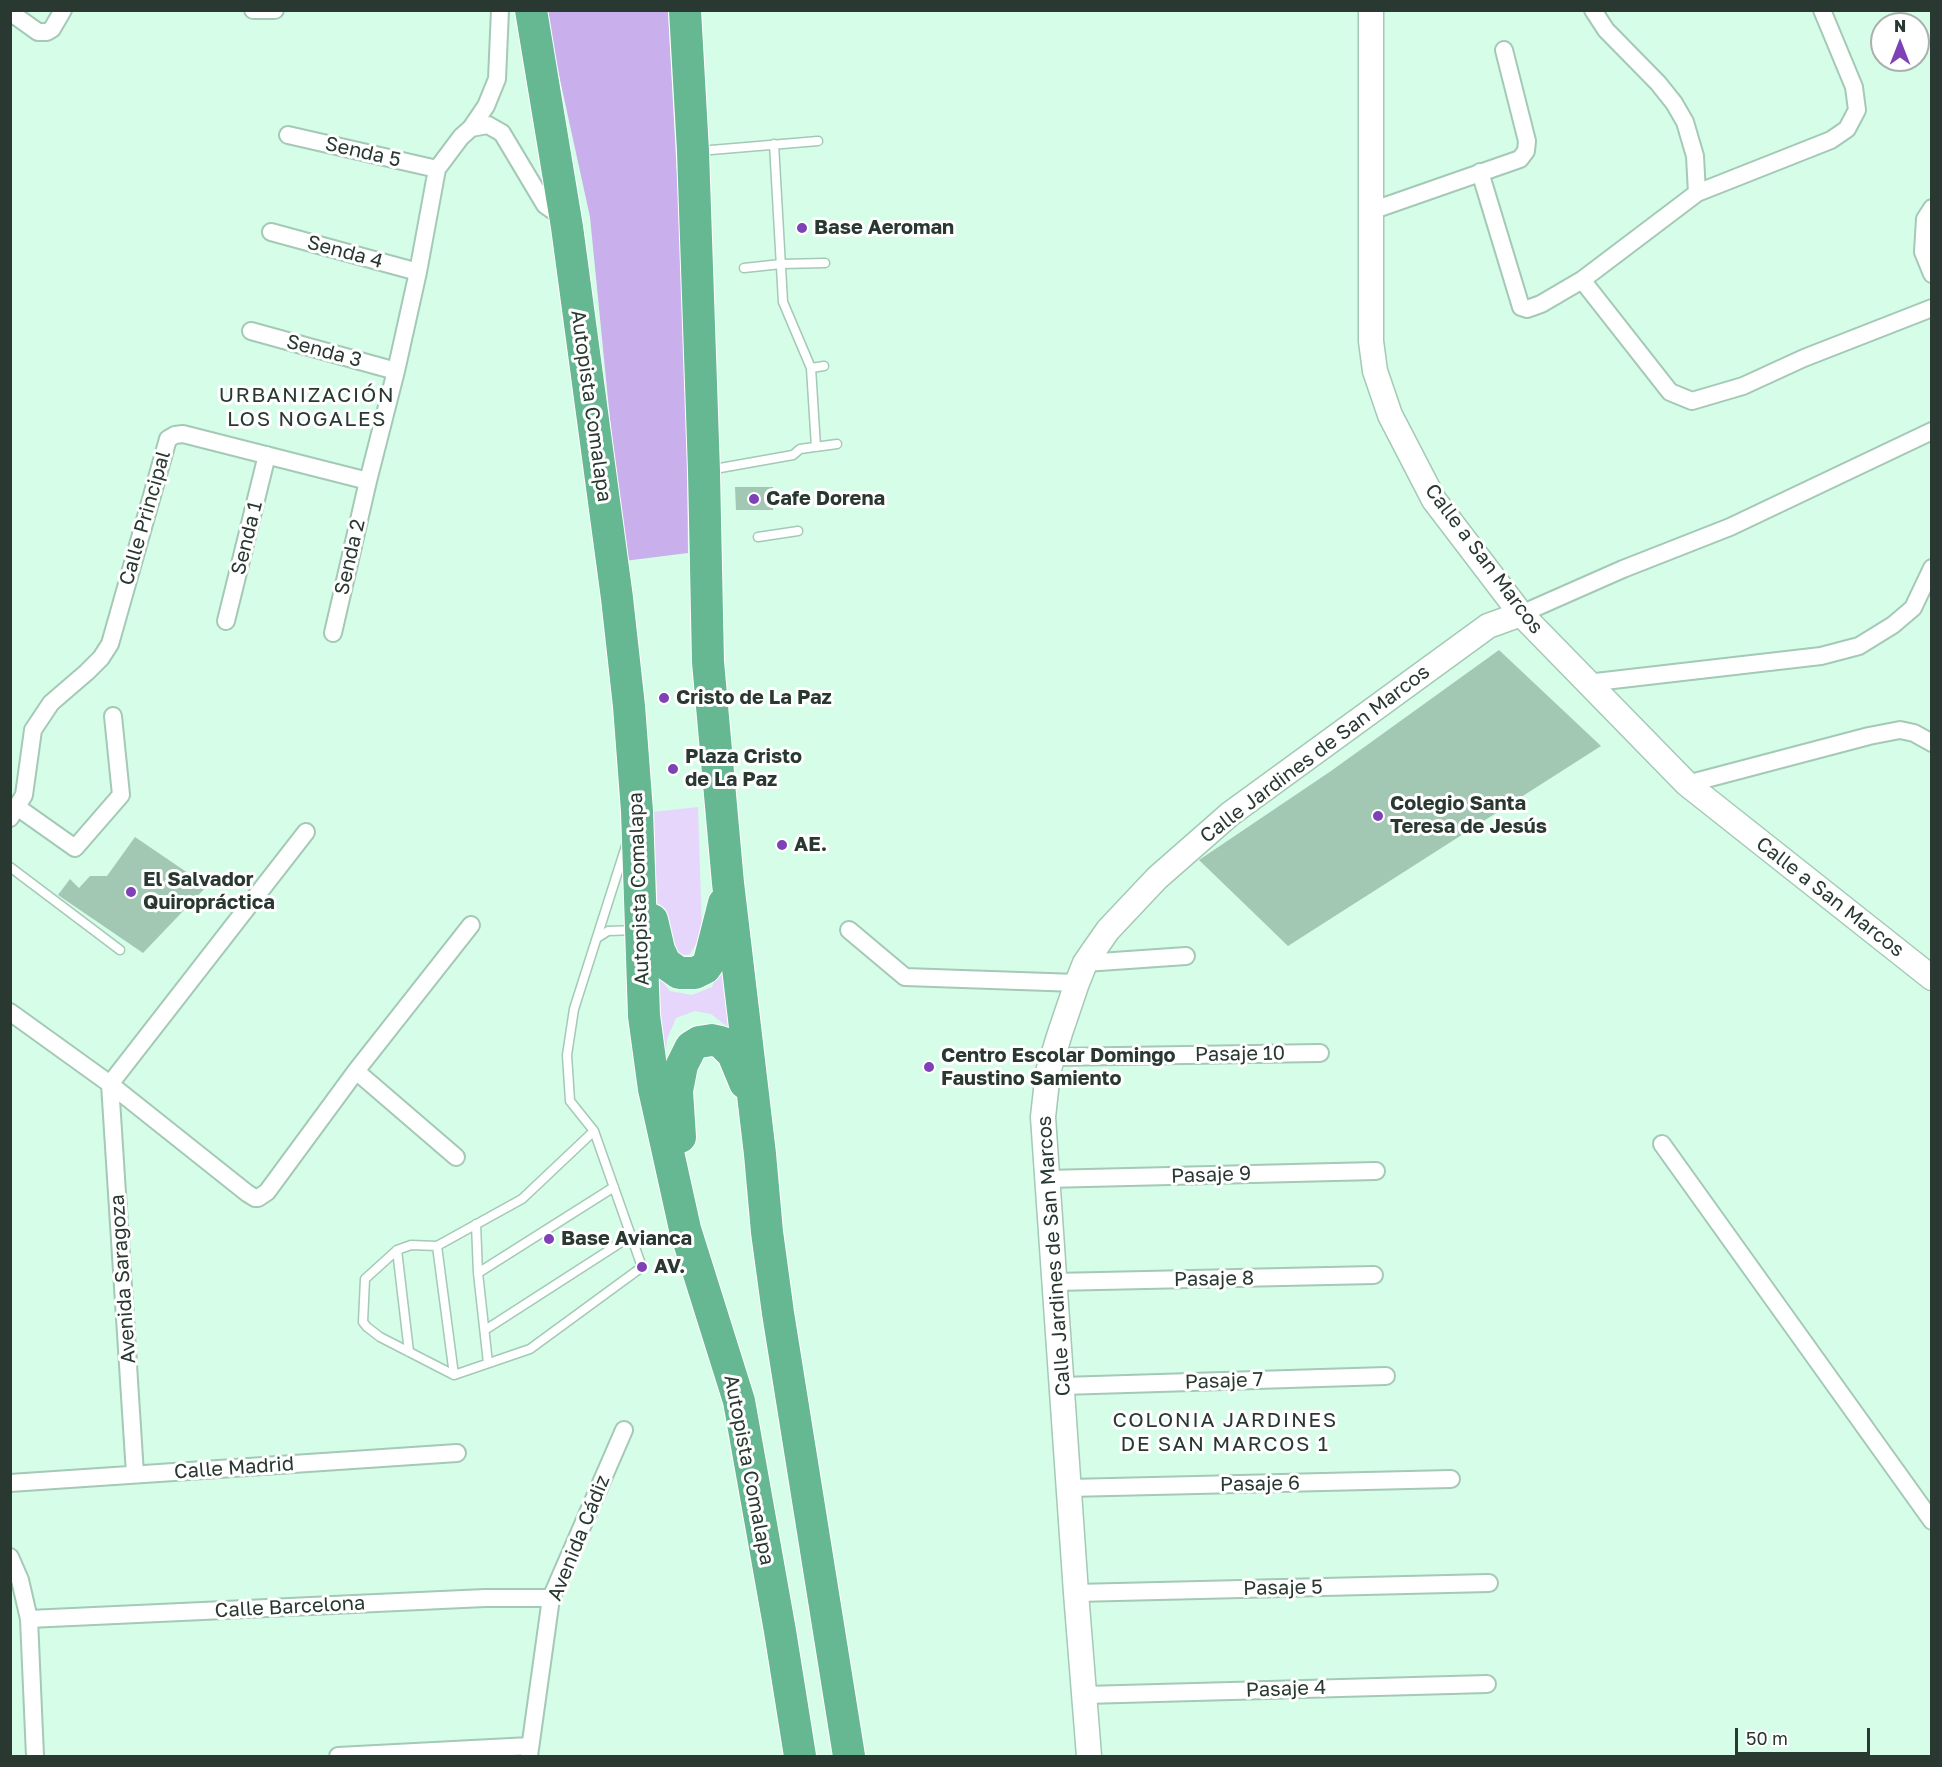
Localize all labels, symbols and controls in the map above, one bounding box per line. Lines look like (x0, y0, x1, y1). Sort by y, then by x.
north arrow (1870, 12, 1930, 72)
text: N (1894, 16, 1906, 36)
street label: Senda 5 (323, 132, 403, 172)
place label: Base Aeroman (814, 216, 954, 240)
marker: Base Aeroman (795, 221, 809, 235)
street label: Senda 4 (304, 230, 386, 274)
street label: Autopista Comalapa (566, 308, 616, 504)
street label: Senda 3 (284, 329, 364, 373)
district label: URBANIZACIÓN LOS NOGALES (219, 382, 395, 432)
street label: Calle Principal (114, 448, 176, 588)
street label: Calle a San Marcos (1420, 479, 1548, 639)
place label: Cafe Dorena (766, 487, 885, 511)
marker: Cafe Dorena (747, 492, 761, 506)
street label: Senda 1 (226, 499, 268, 577)
street label: Senda 2 (330, 517, 370, 597)
street label: Calle Jardines de San Marcos (1196, 660, 1434, 848)
place label: Cristo de La Paz (676, 686, 832, 710)
marker: Cristo de La Paz (657, 691, 671, 705)
place label: Plaza Cristo de La Paz (685, 745, 802, 792)
marker: Plaza Cristo de La Paz (666, 762, 680, 776)
street label: Autopista Comalapa (624, 792, 654, 986)
place label: Colegio Santa Teresa de Jesús (1390, 792, 1547, 839)
marker: Colegio Santa Teresa de Jesús (1371, 809, 1385, 823)
street label: Calle a San Marcos (1751, 832, 1909, 962)
place label: AE. (794, 833, 827, 857)
marker: AE. (775, 838, 789, 852)
place label: El Salvador Quiropráctica (143, 868, 275, 915)
marker: El Salvador Quiropráctica (124, 885, 138, 899)
street label: Pasaje 10 (1195, 1041, 1285, 1067)
place label: Centro Escolar Domingo Faustino Samiento (941, 1044, 1176, 1091)
marker: Centro Escolar Domingo Faustino Samiento (922, 1060, 936, 1074)
street label: Calle Jardines de San Marcos (1032, 1115, 1076, 1397)
street label: Pasaje 9 (1171, 1162, 1251, 1188)
street label: Avenida Saragoza (105, 1194, 141, 1364)
place label: Base Avianca (561, 1227, 692, 1251)
marker: Base Avianca (542, 1232, 556, 1246)
place label: AV. (654, 1255, 685, 1279)
marker: AV. (635, 1260, 649, 1274)
street label: Pasaje 8 (1174, 1266, 1254, 1292)
street label: Pasaje 7 (1184, 1368, 1264, 1394)
street label: Autopista Comalapa (719, 1373, 779, 1567)
district label: COLONIA JARDINES DE SAN MARCOS 1 (1112, 1407, 1338, 1457)
street label: Calle Madrid (173, 1452, 295, 1484)
street label: Pasaje 6 (1220, 1471, 1300, 1497)
street label: Avenida Cádiz (543, 1472, 615, 1604)
street label: Pasaje 5 (1243, 1575, 1323, 1601)
street label: Calle Barcelona (214, 1591, 366, 1623)
street label: Pasaje 4 (1245, 1676, 1327, 1702)
scale bar (1738, 1716, 1873, 1754)
text: 50 m (1746, 1727, 1788, 1749)

